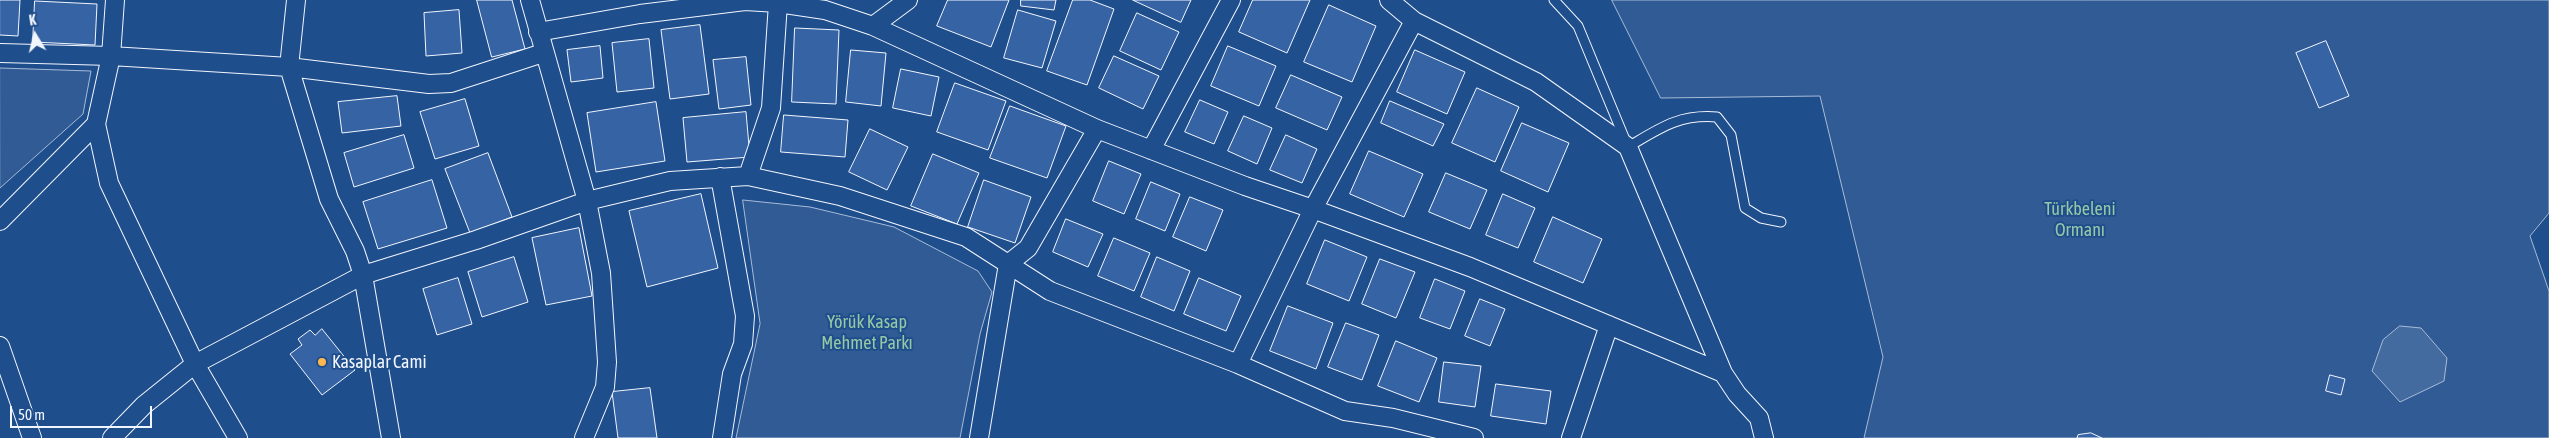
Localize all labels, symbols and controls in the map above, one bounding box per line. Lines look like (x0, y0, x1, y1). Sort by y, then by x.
north arrow (10, 10, 60, 60)
text: K (28, 12, 37, 29)
park label: Türkbeleni Ormanı (2044, 198, 2116, 240)
park label: Yörük Kasap Mehmet Parkı (821, 311, 913, 354)
place label: Kasaplar Cami (332, 351, 427, 373)
marker: Kasaplar Cami (316, 356, 328, 368)
scale bar (12, 396, 155, 428)
text: 50 m (18, 406, 45, 423)

